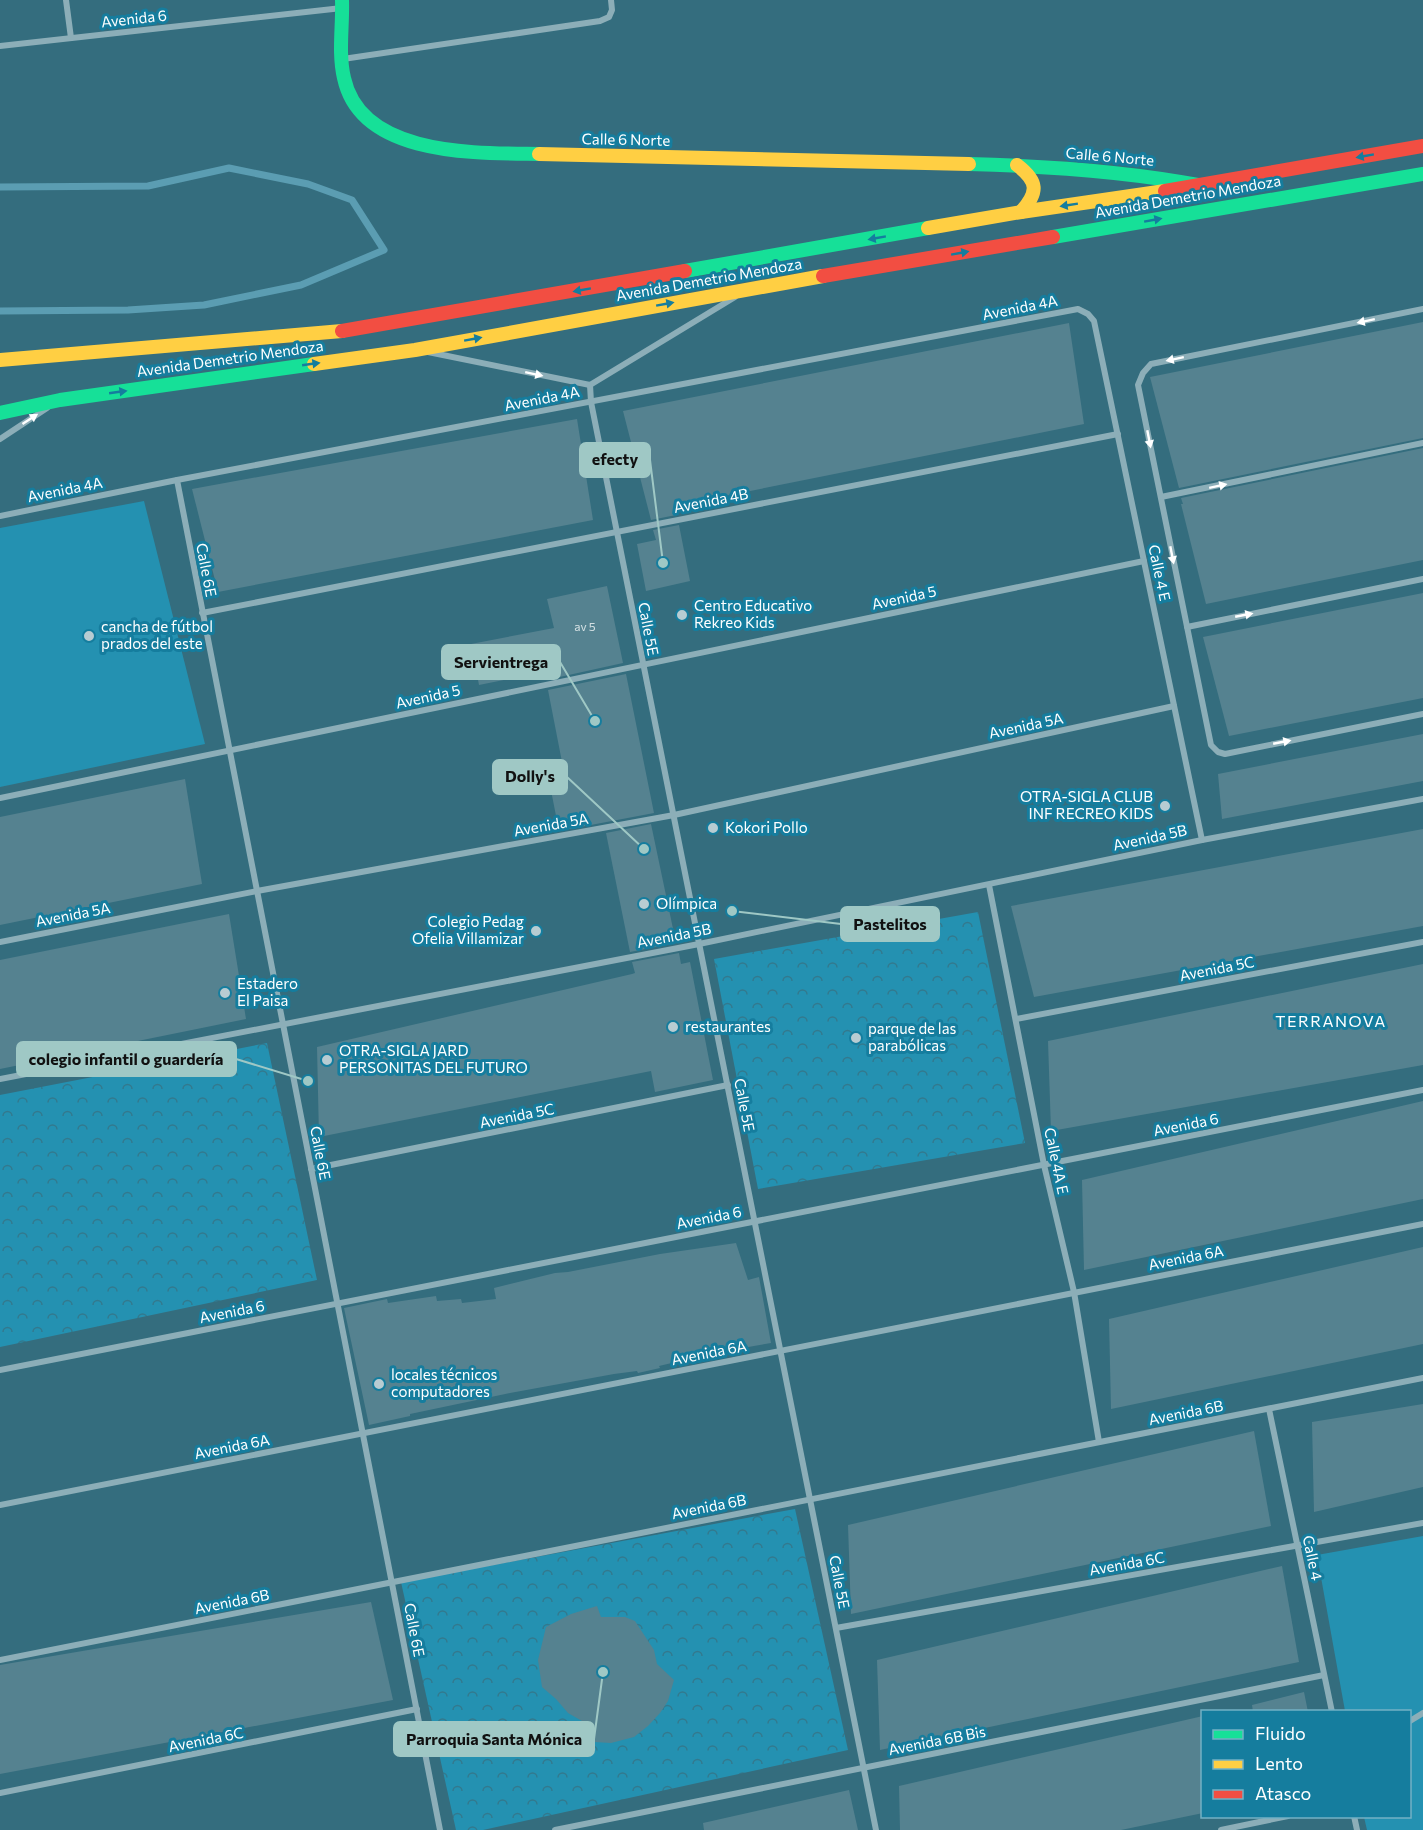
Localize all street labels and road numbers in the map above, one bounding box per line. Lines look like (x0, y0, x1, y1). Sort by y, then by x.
street label: Avenida 6 (100, 6, 168, 30)
street label: Calle 6 Norte (581, 129, 671, 149)
street label: Calle 6 Norte (1065, 143, 1155, 169)
street label: Avenida Demetrio Mendoza (1094, 171, 1282, 221)
street label: Avenida Demetrio Mendoza (615, 254, 803, 304)
street label: Avenida 4A (981, 291, 1059, 323)
street label: Avenida Demetrio Mendoza (135, 336, 324, 380)
street label: Avenida 4A (503, 382, 581, 414)
street label: Avenida 4A (26, 473, 104, 505)
street label: Avenida 4B (672, 484, 750, 516)
street label: Calle 6E (193, 541, 221, 598)
street label: Calle 4 E (1145, 543, 1175, 603)
street label: Avenida 5 (870, 581, 938, 613)
street label: Calle 5E (635, 601, 663, 657)
street label: Avenida 5 (394, 680, 462, 712)
street label: Avenida 5A (987, 708, 1065, 742)
street label: Avenida 5A (512, 809, 590, 839)
street label: Avenida 5B (1111, 820, 1189, 854)
street label: Avenida 5A (34, 898, 112, 930)
street label: Avenida 5B (635, 919, 713, 951)
street label: Avenida 5C (1178, 952, 1256, 984)
street label: Calle 5E (731, 1077, 759, 1133)
street label: Avenida 5C (478, 1099, 556, 1131)
street label: Avenida 6 (1152, 1109, 1220, 1139)
street label: Calle 6E (307, 1124, 335, 1181)
street label: Calle 4A E (1041, 1126, 1073, 1196)
street label: Avenida 6 (675, 1202, 743, 1232)
street label: Avenida 6A (1147, 1241, 1225, 1273)
street label: Avenida 6 (198, 1296, 266, 1326)
street label: Avenida 6A (670, 1336, 748, 1368)
street label: Avenida 6B (1147, 1396, 1225, 1428)
street label: Avenida 6A (193, 1430, 271, 1462)
street label: Avenida 6B (670, 1490, 748, 1522)
street label: Calle 4 (1299, 1534, 1327, 1582)
street label: Avenida 6C (1088, 1548, 1166, 1579)
street label: Calle 5E (826, 1554, 854, 1610)
street label: Avenida 6B (193, 1585, 271, 1617)
street label: Calle 6E (401, 1601, 429, 1658)
street label: Avenida 6B Bis (887, 1722, 987, 1758)
street label: Avenida 6C (167, 1723, 245, 1755)

